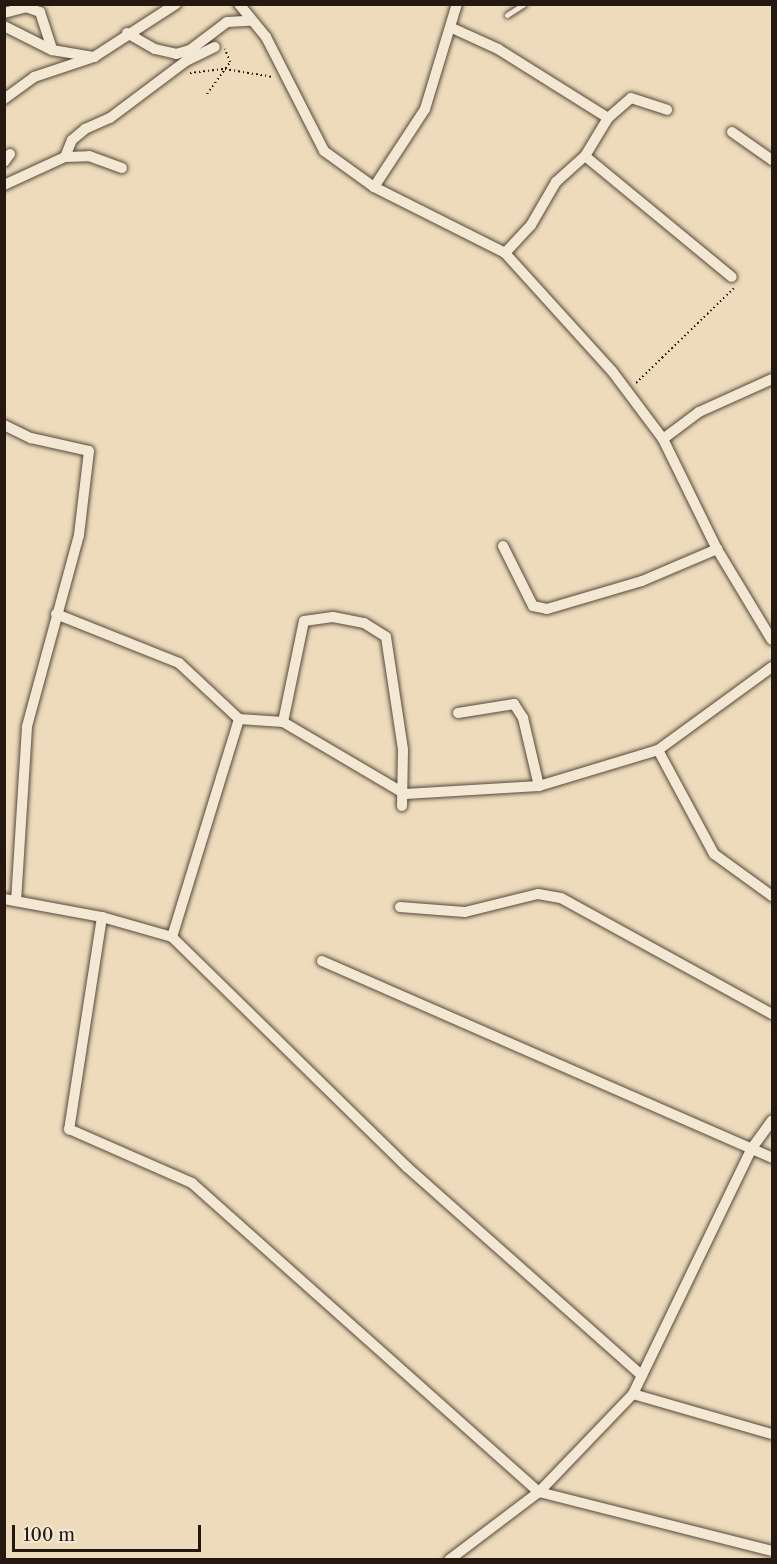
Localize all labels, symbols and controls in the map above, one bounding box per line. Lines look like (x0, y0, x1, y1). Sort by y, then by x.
scale bar (15, 1513, 204, 1551)
text: 100 m (23, 1524, 75, 1546)

